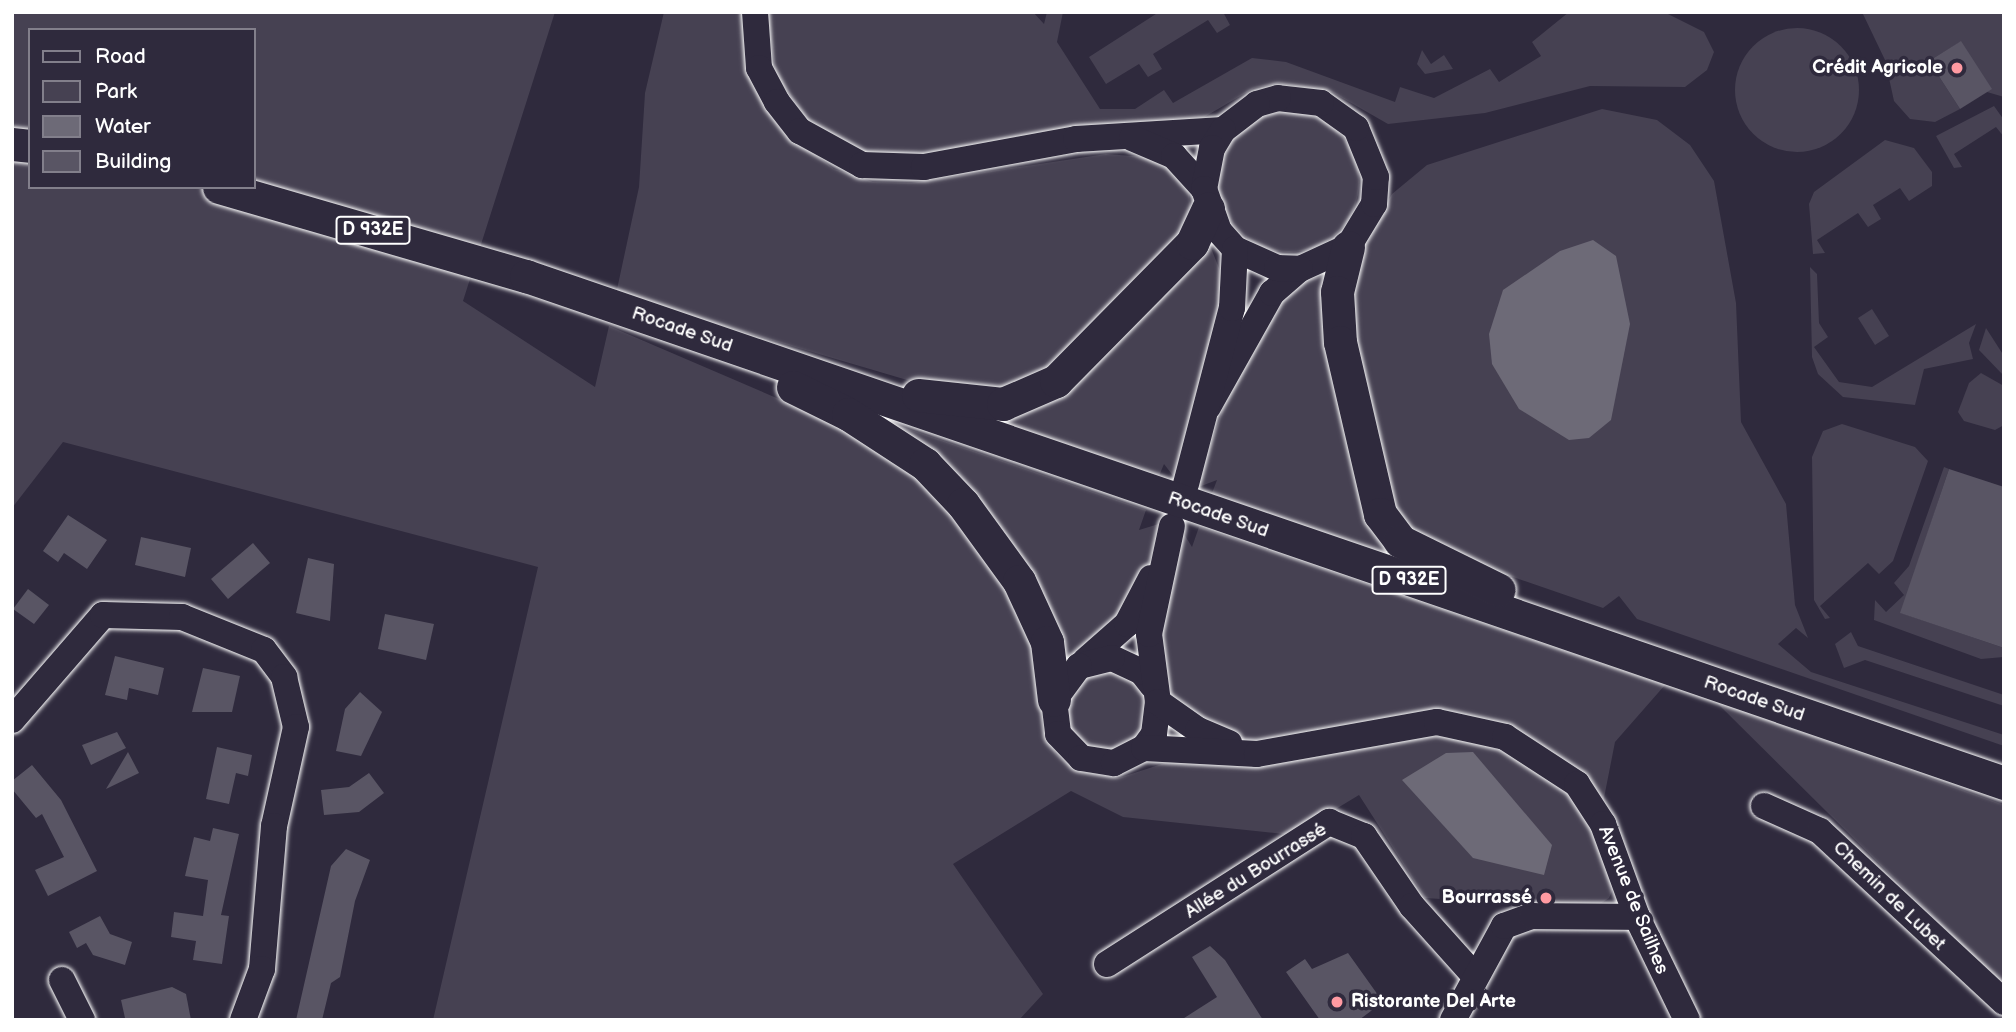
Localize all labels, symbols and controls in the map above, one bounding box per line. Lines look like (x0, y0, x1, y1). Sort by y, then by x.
legend (28, 28, 256, 189)
text: Road (95, 44, 146, 69)
place label: Crédit Agricole (1812, 57, 1943, 79)
marker: Crédit Agricole (1949, 60, 1965, 76)
text: Park (95, 79, 137, 104)
text: Water (95, 114, 151, 139)
text: Building (95, 149, 171, 174)
road number: D 932E (334, 215, 412, 244)
street label: Rocade Sud (628, 302, 736, 358)
street label: Rocade Sud (1164, 487, 1272, 543)
road number: D 932E (1370, 566, 1448, 594)
street label: Rocade Sud (1700, 671, 1808, 727)
street label: Allée du Bourrassé (1181, 818, 1331, 924)
street label: Avenue de Sailhes (1593, 822, 1673, 978)
street label: Chemin de Lubet (1828, 836, 1950, 956)
place label: Bourrassé (1442, 887, 1532, 909)
marker: Bourrassé (1538, 890, 1554, 906)
place label: Ristorante Del Arte (1351, 991, 1516, 1013)
marker: Ristorante Del Arte (1329, 994, 1345, 1010)

